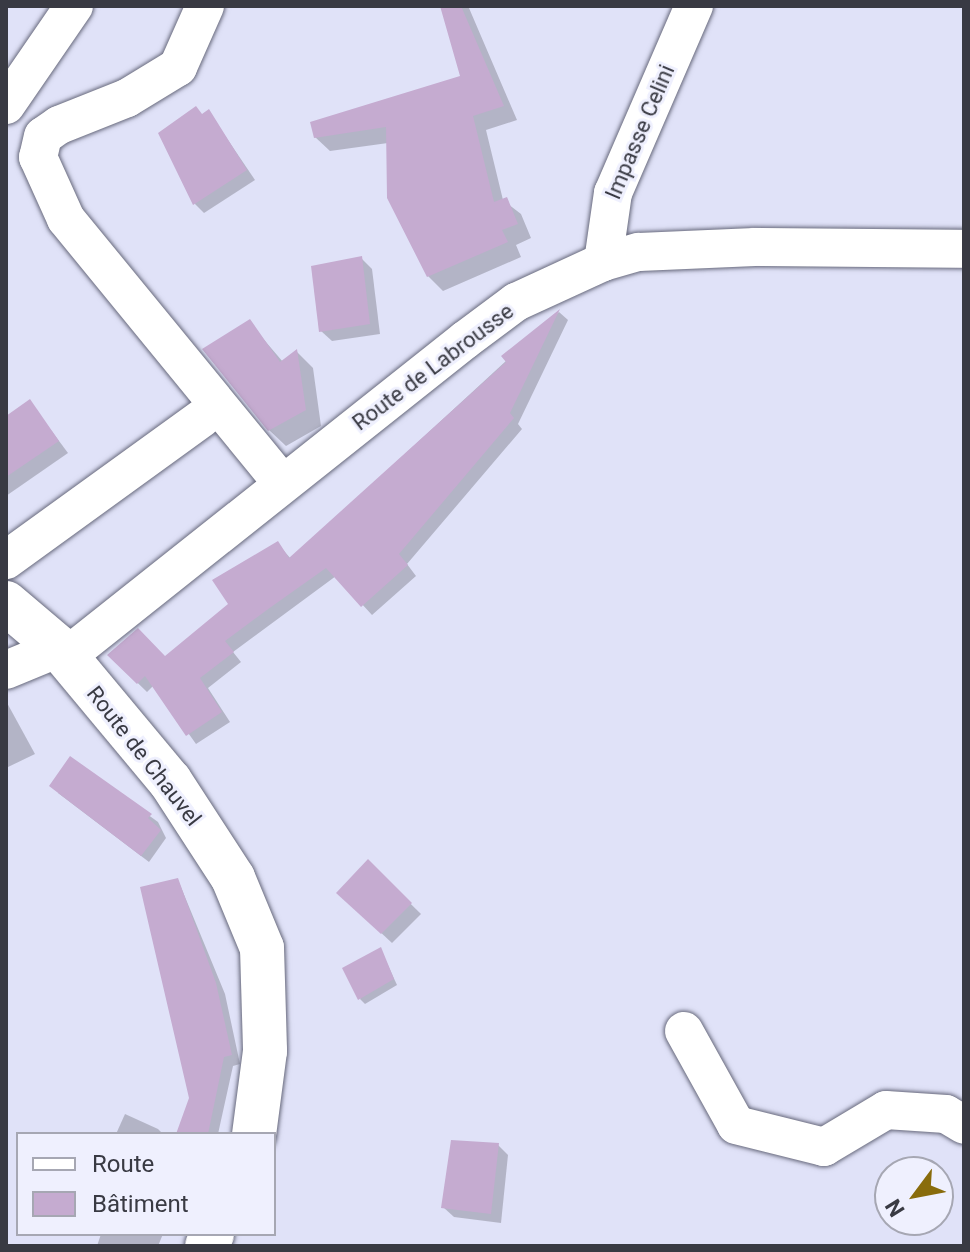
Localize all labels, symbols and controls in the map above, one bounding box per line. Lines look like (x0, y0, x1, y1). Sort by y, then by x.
street label: Impasse Celini (600, 61, 680, 203)
street label: Route de Labrousse (347, 298, 519, 436)
street label: Route de Chauvel (81, 681, 207, 831)
legend (16, 1132, 276, 1236)
text: Route (92, 1150, 154, 1178)
north arrow (874, 1156, 954, 1236)
text: Bâtiment (92, 1190, 189, 1218)
text: N (880, 1195, 910, 1221)

